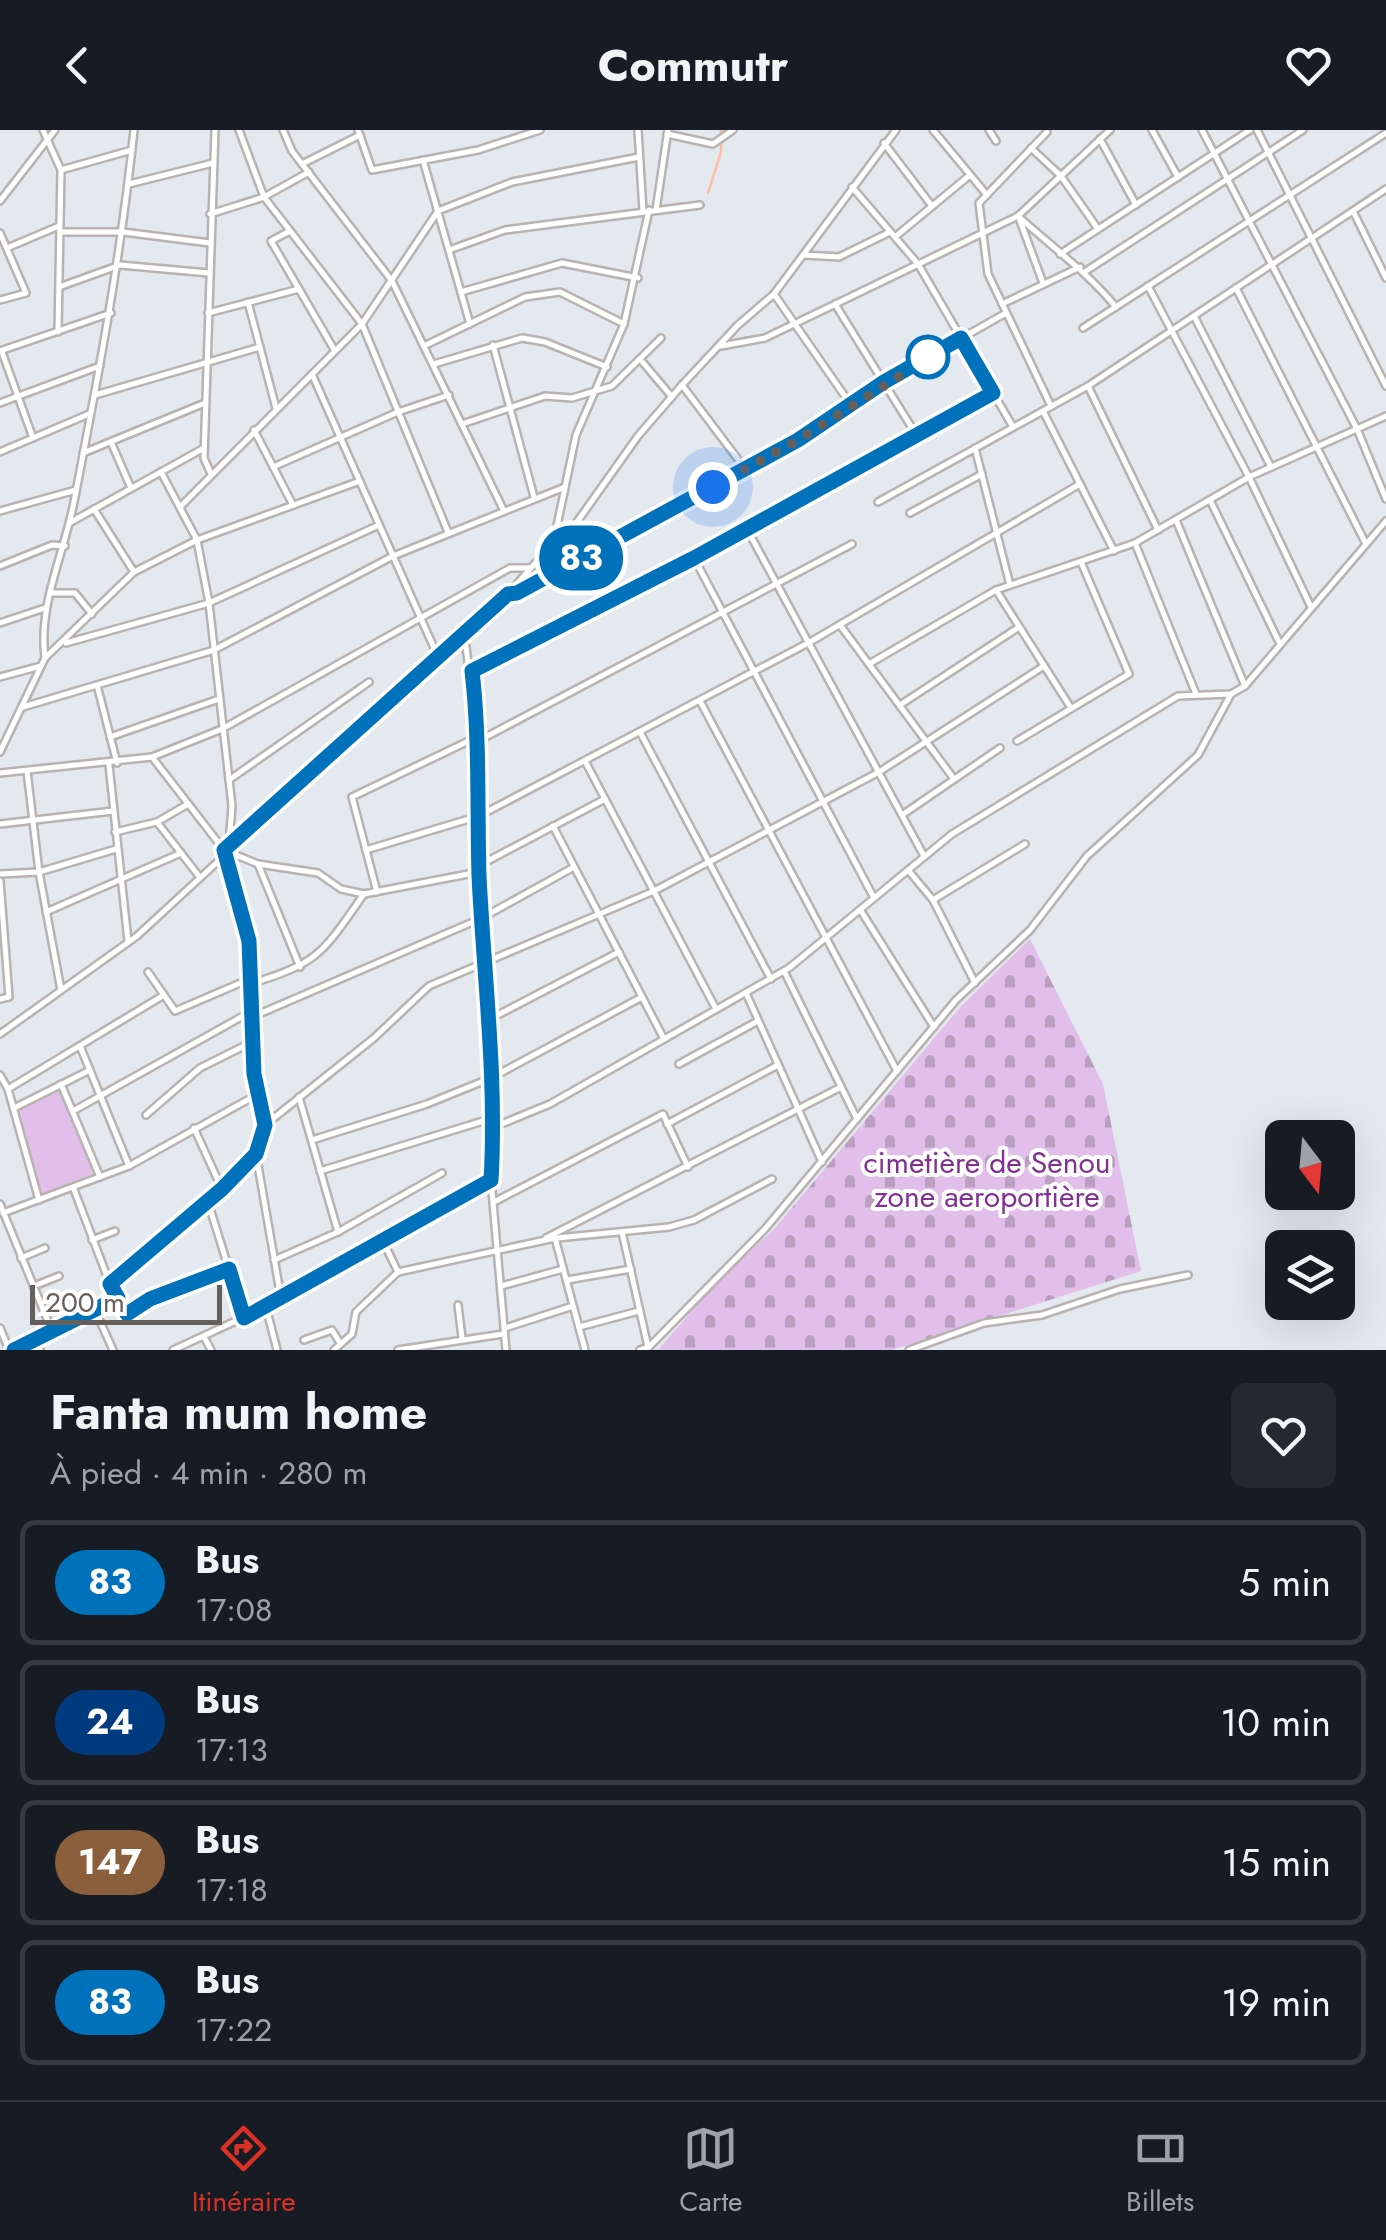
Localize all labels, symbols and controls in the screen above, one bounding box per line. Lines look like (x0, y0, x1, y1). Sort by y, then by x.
text: Commutr (598, 33, 788, 98)
icon: back (50, 38, 105, 93)
icon: heart (1281, 38, 1336, 93)
unlabelled marker (907, 336, 949, 378)
your location (688, 462, 738, 512)
line badge: 83 (536, 526, 626, 590)
text: 83 (559, 533, 603, 583)
north arrow (1265, 1120, 1355, 1210)
map controls (1265, 1120, 1355, 1320)
park label: cimetière de Senou zone aeroportière (863, 1141, 1111, 1218)
button: layers (1265, 1230, 1355, 1320)
scale bar (30, 1280, 222, 1324)
text: 200 m (45, 1282, 125, 1323)
text: Fanta mum home (50, 1378, 427, 1447)
button: heart (1231, 1383, 1336, 1488)
text: À pied · 4 min · 280 m (50, 1450, 367, 1496)
text: Bus (195, 1532, 259, 1587)
text: 5 min (1239, 1555, 1331, 1610)
text: 83 (88, 1557, 132, 1607)
text: 17:08 (195, 1587, 272, 1633)
text: Bus (195, 1672, 259, 1727)
text: 10 min (1220, 1695, 1331, 1750)
text: 24 (86, 1697, 134, 1747)
text: 17:13 (195, 1727, 268, 1773)
text: Bus (195, 1812, 259, 1867)
text: 15 min (1222, 1835, 1331, 1890)
text: 147 (78, 1837, 142, 1887)
text: 17:18 (195, 1867, 268, 1913)
text: Bus (195, 1952, 259, 2007)
text: 19 min (1221, 1975, 1331, 2030)
text: 83 (88, 1977, 132, 2027)
text: 17:22 (195, 2007, 272, 2053)
tab: Itinéraire (192, 2121, 296, 2222)
tab: Carte (679, 2121, 743, 2222)
tab: Billets (1126, 2121, 1194, 2222)

